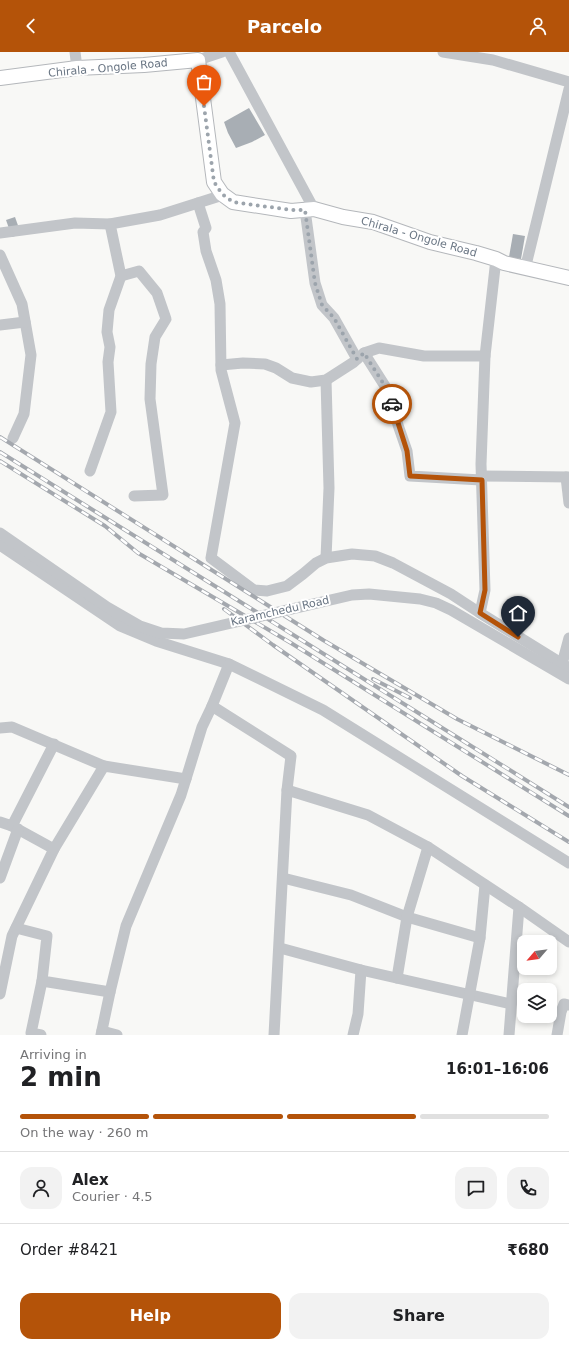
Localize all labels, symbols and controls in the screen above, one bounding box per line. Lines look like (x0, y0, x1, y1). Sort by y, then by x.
icon: back (20, 15, 42, 37)
icon: person (527, 15, 549, 37)
text: Parcelo (247, 16, 322, 37)
street label: Chirala - Ongole Road (48, 56, 168, 80)
pin (187, 65, 221, 106)
icon: bag (193, 71, 215, 93)
street label: Chirala - Ongole Road (360, 214, 478, 260)
courier (372, 384, 412, 424)
icon: car (381, 393, 403, 415)
street label: Karamchedu Road (230, 593, 330, 629)
pin (501, 596, 535, 637)
icon: home (507, 602, 529, 624)
north arrow (517, 935, 557, 975)
map controls (517, 935, 557, 1023)
button: layers (517, 983, 557, 1023)
text: Arriving in (20, 1047, 87, 1062)
text: 16:01–16:06 (446, 1060, 549, 1078)
text: 2 min (20, 1062, 102, 1092)
text: On the way · 260 m (20, 1125, 148, 1140)
button: person (20, 1167, 62, 1209)
button: chat (455, 1167, 497, 1209)
button: phone (507, 1167, 549, 1209)
text: Alex (72, 1171, 109, 1189)
text: Courier · 4.5 (72, 1189, 153, 1204)
text: Order #8421 (20, 1241, 118, 1259)
text: ₹680 (507, 1241, 549, 1259)
button: Help (20, 1293, 281, 1339)
button: Share (289, 1293, 549, 1339)

